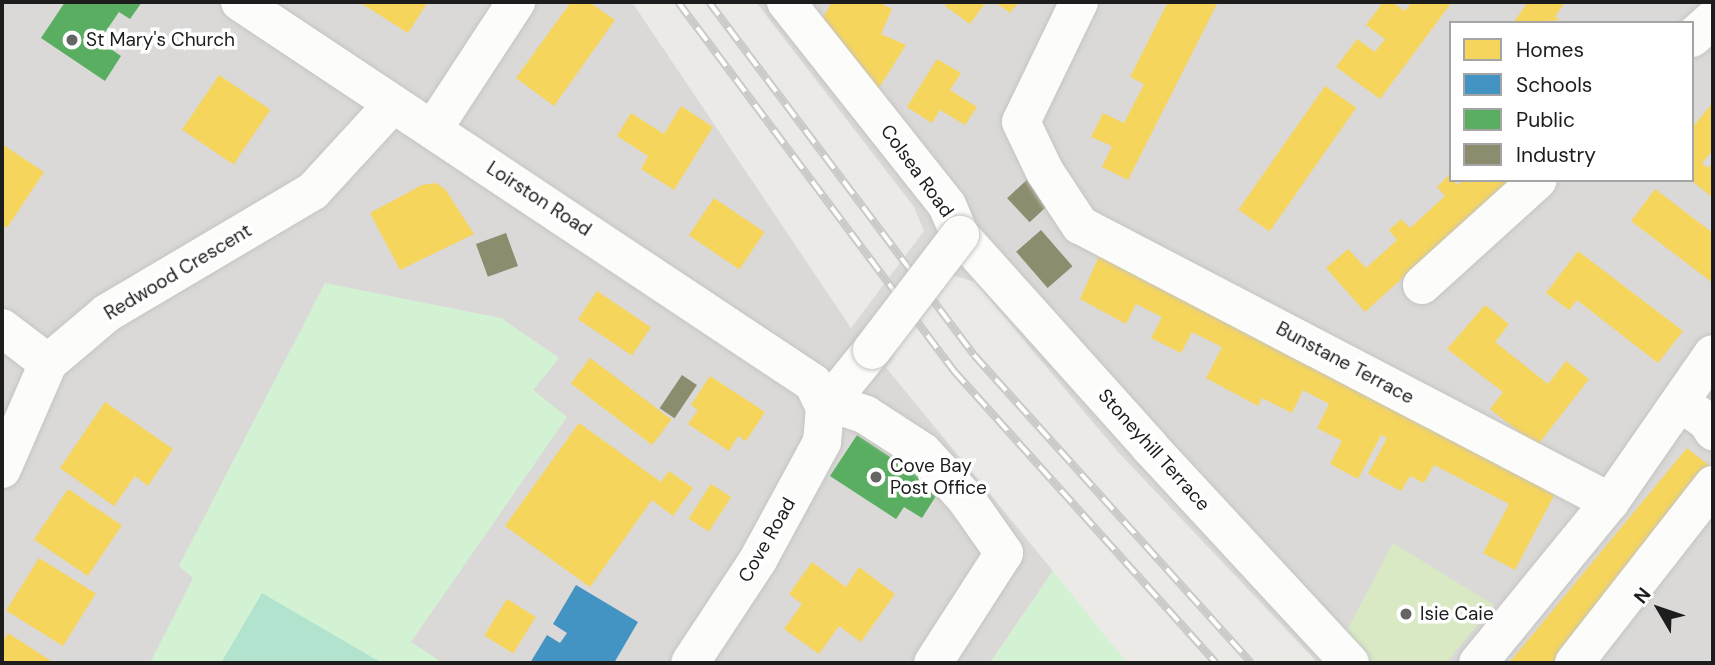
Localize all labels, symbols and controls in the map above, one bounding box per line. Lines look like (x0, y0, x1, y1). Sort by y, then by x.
legend (1449, 21, 1694, 182)
place label: St Mary's Church (86, 29, 235, 51)
marker: St Mary's Church (64, 32, 80, 48)
text: Homes (1516, 36, 1584, 64)
text: Schools (1516, 71, 1592, 99)
text: Public (1516, 106, 1575, 134)
street label: Colsea Road (876, 120, 958, 222)
text: Industry (1516, 141, 1596, 169)
street label: Loirston Road (482, 157, 596, 241)
street label: Redwood Crescent (100, 219, 256, 325)
street label: Bunstane Terrace (1272, 317, 1418, 409)
street label: Stoneyhill Terrace (1093, 384, 1215, 516)
place label: Cove Bay Post Office (890, 455, 987, 499)
marker: Cove Bay Post Office (868, 469, 884, 485)
street label: Cove Road (734, 494, 800, 586)
north arrow (1624, 574, 1694, 644)
text: N (1628, 582, 1656, 609)
place label: Isie Caie (1420, 603, 1494, 625)
marker: Isie Caie (1398, 606, 1414, 622)

